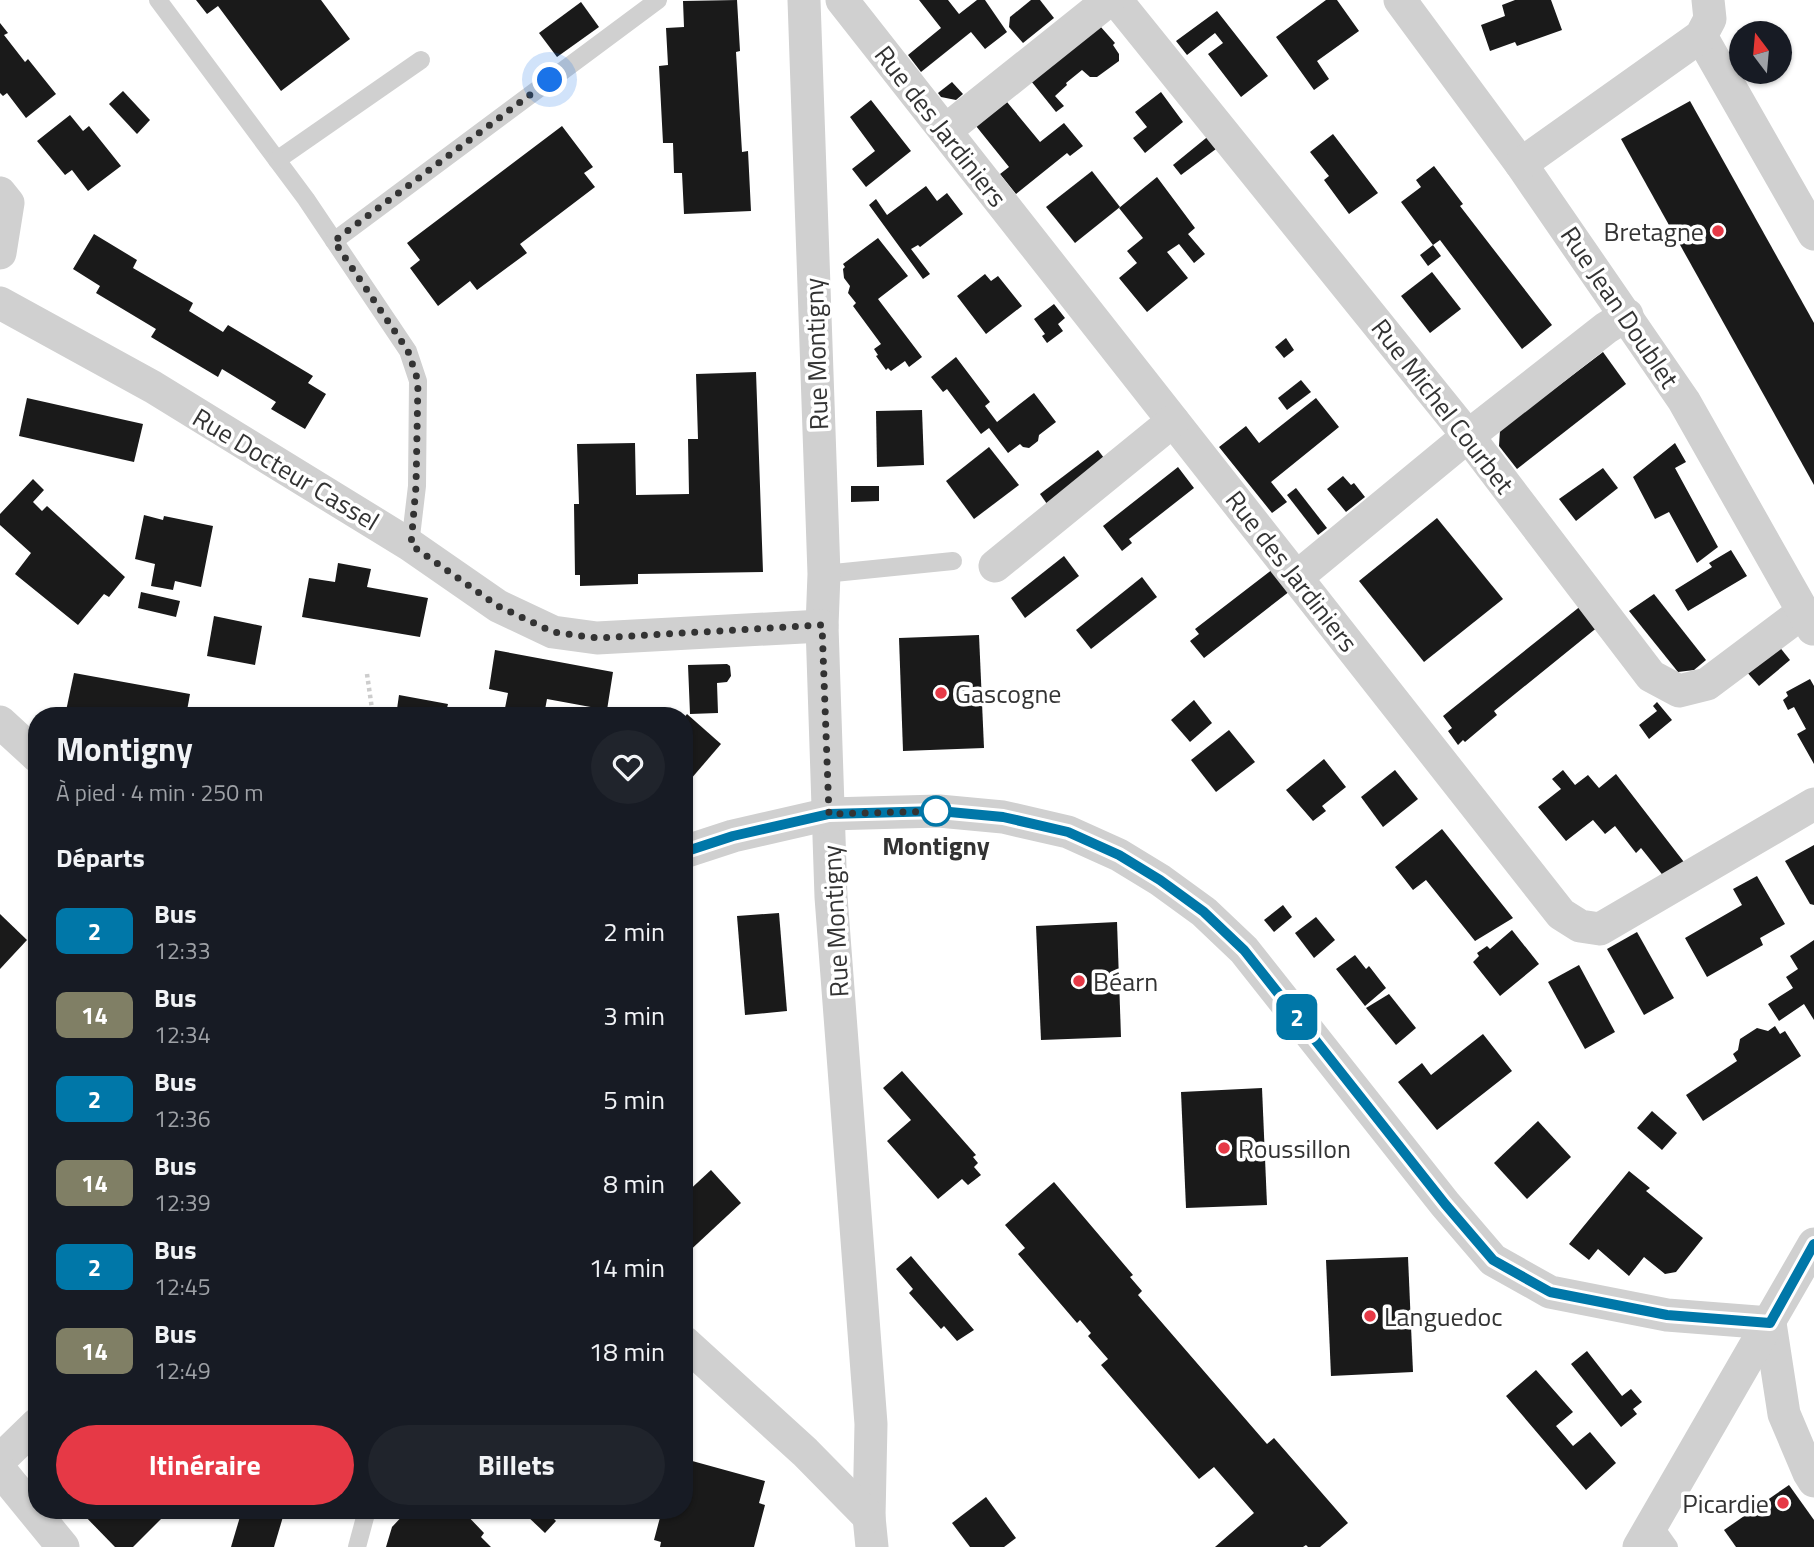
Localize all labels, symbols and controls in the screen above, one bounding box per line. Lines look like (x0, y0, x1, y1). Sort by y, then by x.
north arrow (1729, 21, 1792, 84)
map controls (1729, 21, 1792, 84)
street label: Rue des Jardiniers (865, 37, 1017, 215)
your location (532, 62, 567, 97)
place label: Bretagne (1604, 212, 1704, 251)
street label: Rue Jean Doublet (1551, 218, 1689, 396)
marker: Bretagne (1710, 223, 1726, 239)
street label: Rue Montigny (794, 277, 838, 431)
street label: Rue Michel Courbet (1362, 310, 1524, 502)
street label: Rue Docteur Cassel (185, 398, 387, 540)
street label: Rue des Jardiniers (1216, 482, 1368, 660)
place label: Gascogne (955, 674, 1062, 713)
marker: Gascogne (933, 685, 949, 701)
text: Montigny (56, 724, 193, 774)
button: heart (591, 730, 665, 804)
text: À pied · 4 min · 250 m (56, 775, 263, 810)
marker: Montigny (921, 796, 951, 826)
place label: Montigny (882, 826, 990, 865)
text: Départs (56, 838, 145, 877)
street label: Rue Montigny (812, 844, 858, 998)
text: Bus (154, 894, 196, 933)
text: 2 min (603, 912, 665, 951)
text: 2 (88, 913, 101, 949)
text: 12:33 (154, 933, 211, 968)
place label: Béarn (1093, 962, 1158, 1001)
marker: Béarn (1071, 973, 1087, 989)
text: Bus (154, 978, 196, 1017)
line badge: 2 (1274, 994, 1320, 1040)
text: 3 min (603, 996, 665, 1035)
text: 14 (81, 997, 108, 1033)
text: 2 (1290, 999, 1304, 1035)
text: 12:34 (154, 1017, 211, 1052)
text: Bus (154, 1062, 196, 1101)
text: 5 min (603, 1080, 665, 1119)
text: 2 (88, 1081, 101, 1117)
text: 12:36 (154, 1101, 211, 1136)
place label: Roussillon (1238, 1129, 1351, 1168)
marker: Roussillon (1216, 1140, 1232, 1156)
text: Bus (154, 1146, 196, 1185)
text: 8 min (603, 1164, 665, 1203)
text: 14 (81, 1165, 108, 1201)
text: 12:39 (154, 1185, 211, 1220)
text: Bus (154, 1230, 196, 1269)
text: 14 min (589, 1248, 665, 1287)
text: 2 (88, 1249, 101, 1285)
text: 12:45 (154, 1269, 211, 1304)
place label: Languedoc (1384, 1297, 1503, 1336)
marker: Languedoc (1362, 1308, 1378, 1324)
text: Bus (154, 1314, 196, 1353)
text: 18 min (589, 1332, 665, 1371)
text: 14 (81, 1333, 108, 1369)
text: 12:49 (154, 1353, 211, 1388)
button: Itinéraire (56, 1425, 354, 1505)
button: Billets (368, 1425, 665, 1505)
place label: Picardie (1682, 1484, 1769, 1523)
marker: Picardie (1775, 1495, 1791, 1511)

